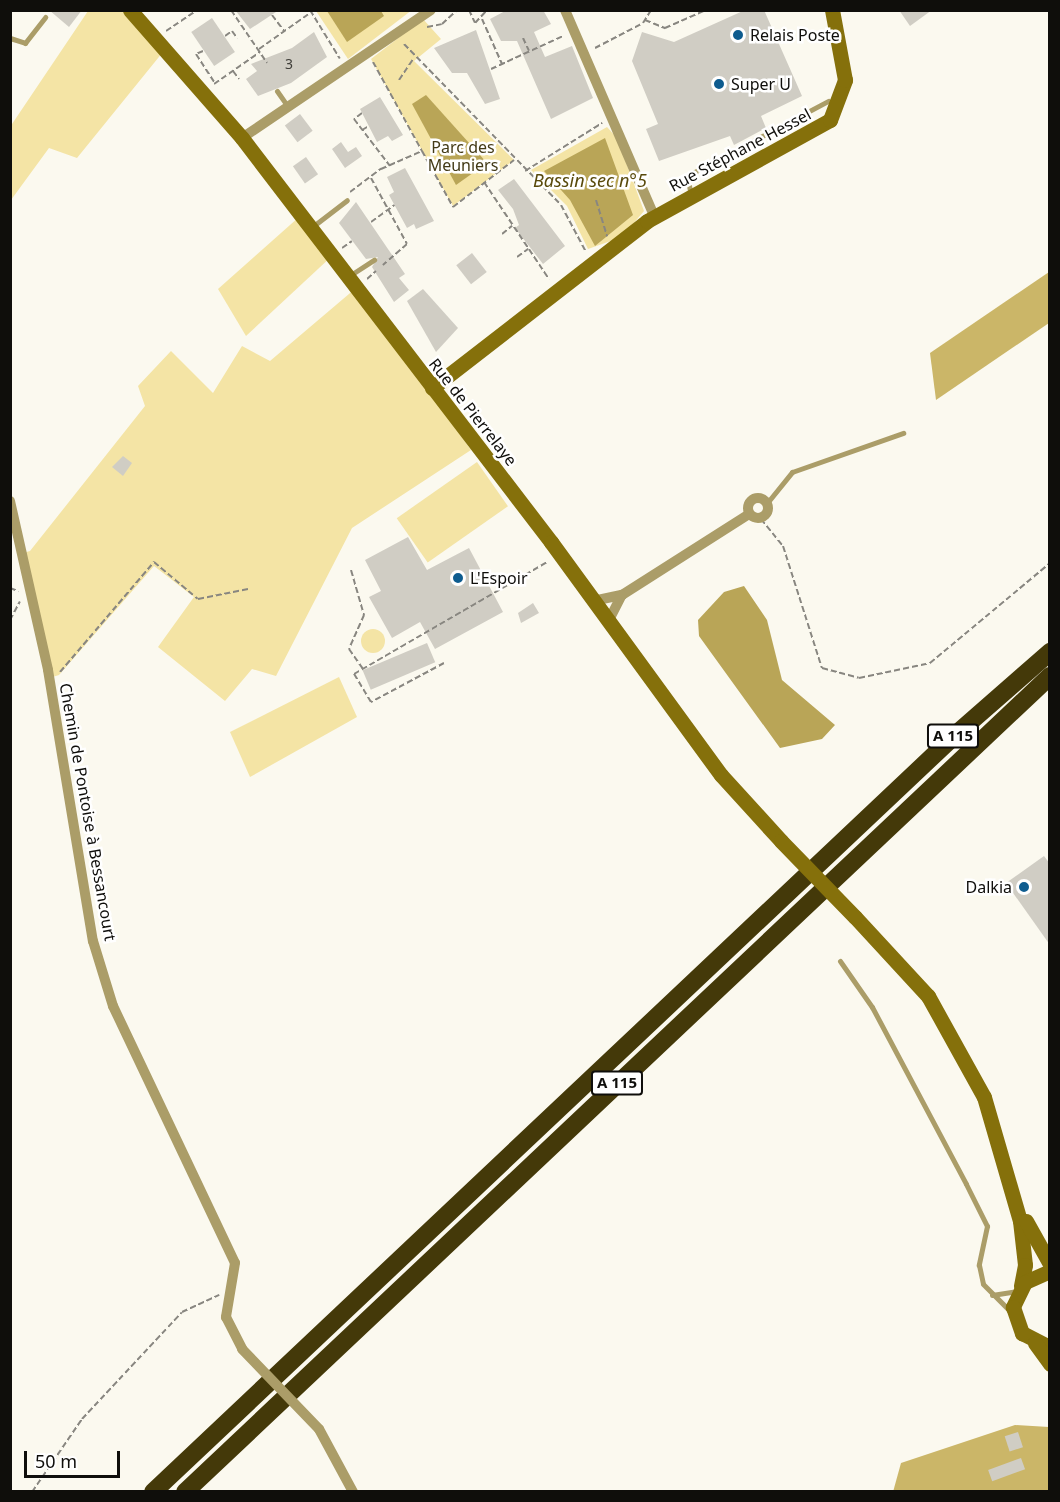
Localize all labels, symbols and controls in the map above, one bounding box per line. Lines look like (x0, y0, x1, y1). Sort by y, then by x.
place label: Relais Poste (750, 25, 840, 45)
marker: Relais Poste (731, 28, 745, 42)
house number: 3 (285, 56, 293, 72)
place label: Super U (731, 74, 791, 94)
marker: Super U (712, 77, 726, 91)
street label: Rue Stéphane Hessel (666, 104, 814, 196)
park label: Parc des Meuniers (428, 137, 498, 175)
water label: Bassin sec n°5 (533, 169, 647, 191)
street label: Rue de Pierrelaye (425, 354, 521, 470)
place label: L'Espoir (470, 568, 528, 588)
marker: L'Espoir (451, 571, 465, 585)
street label: Chemin de Pontoise à Bessancourt (56, 682, 120, 942)
road number: A 115 (926, 724, 980, 748)
place label: Dalkia (966, 877, 1012, 897)
marker: Dalkia (1017, 880, 1031, 894)
road number: A 115 (590, 1071, 644, 1095)
scale bar (27, 1439, 123, 1477)
text: 50 m (35, 1449, 77, 1473)

